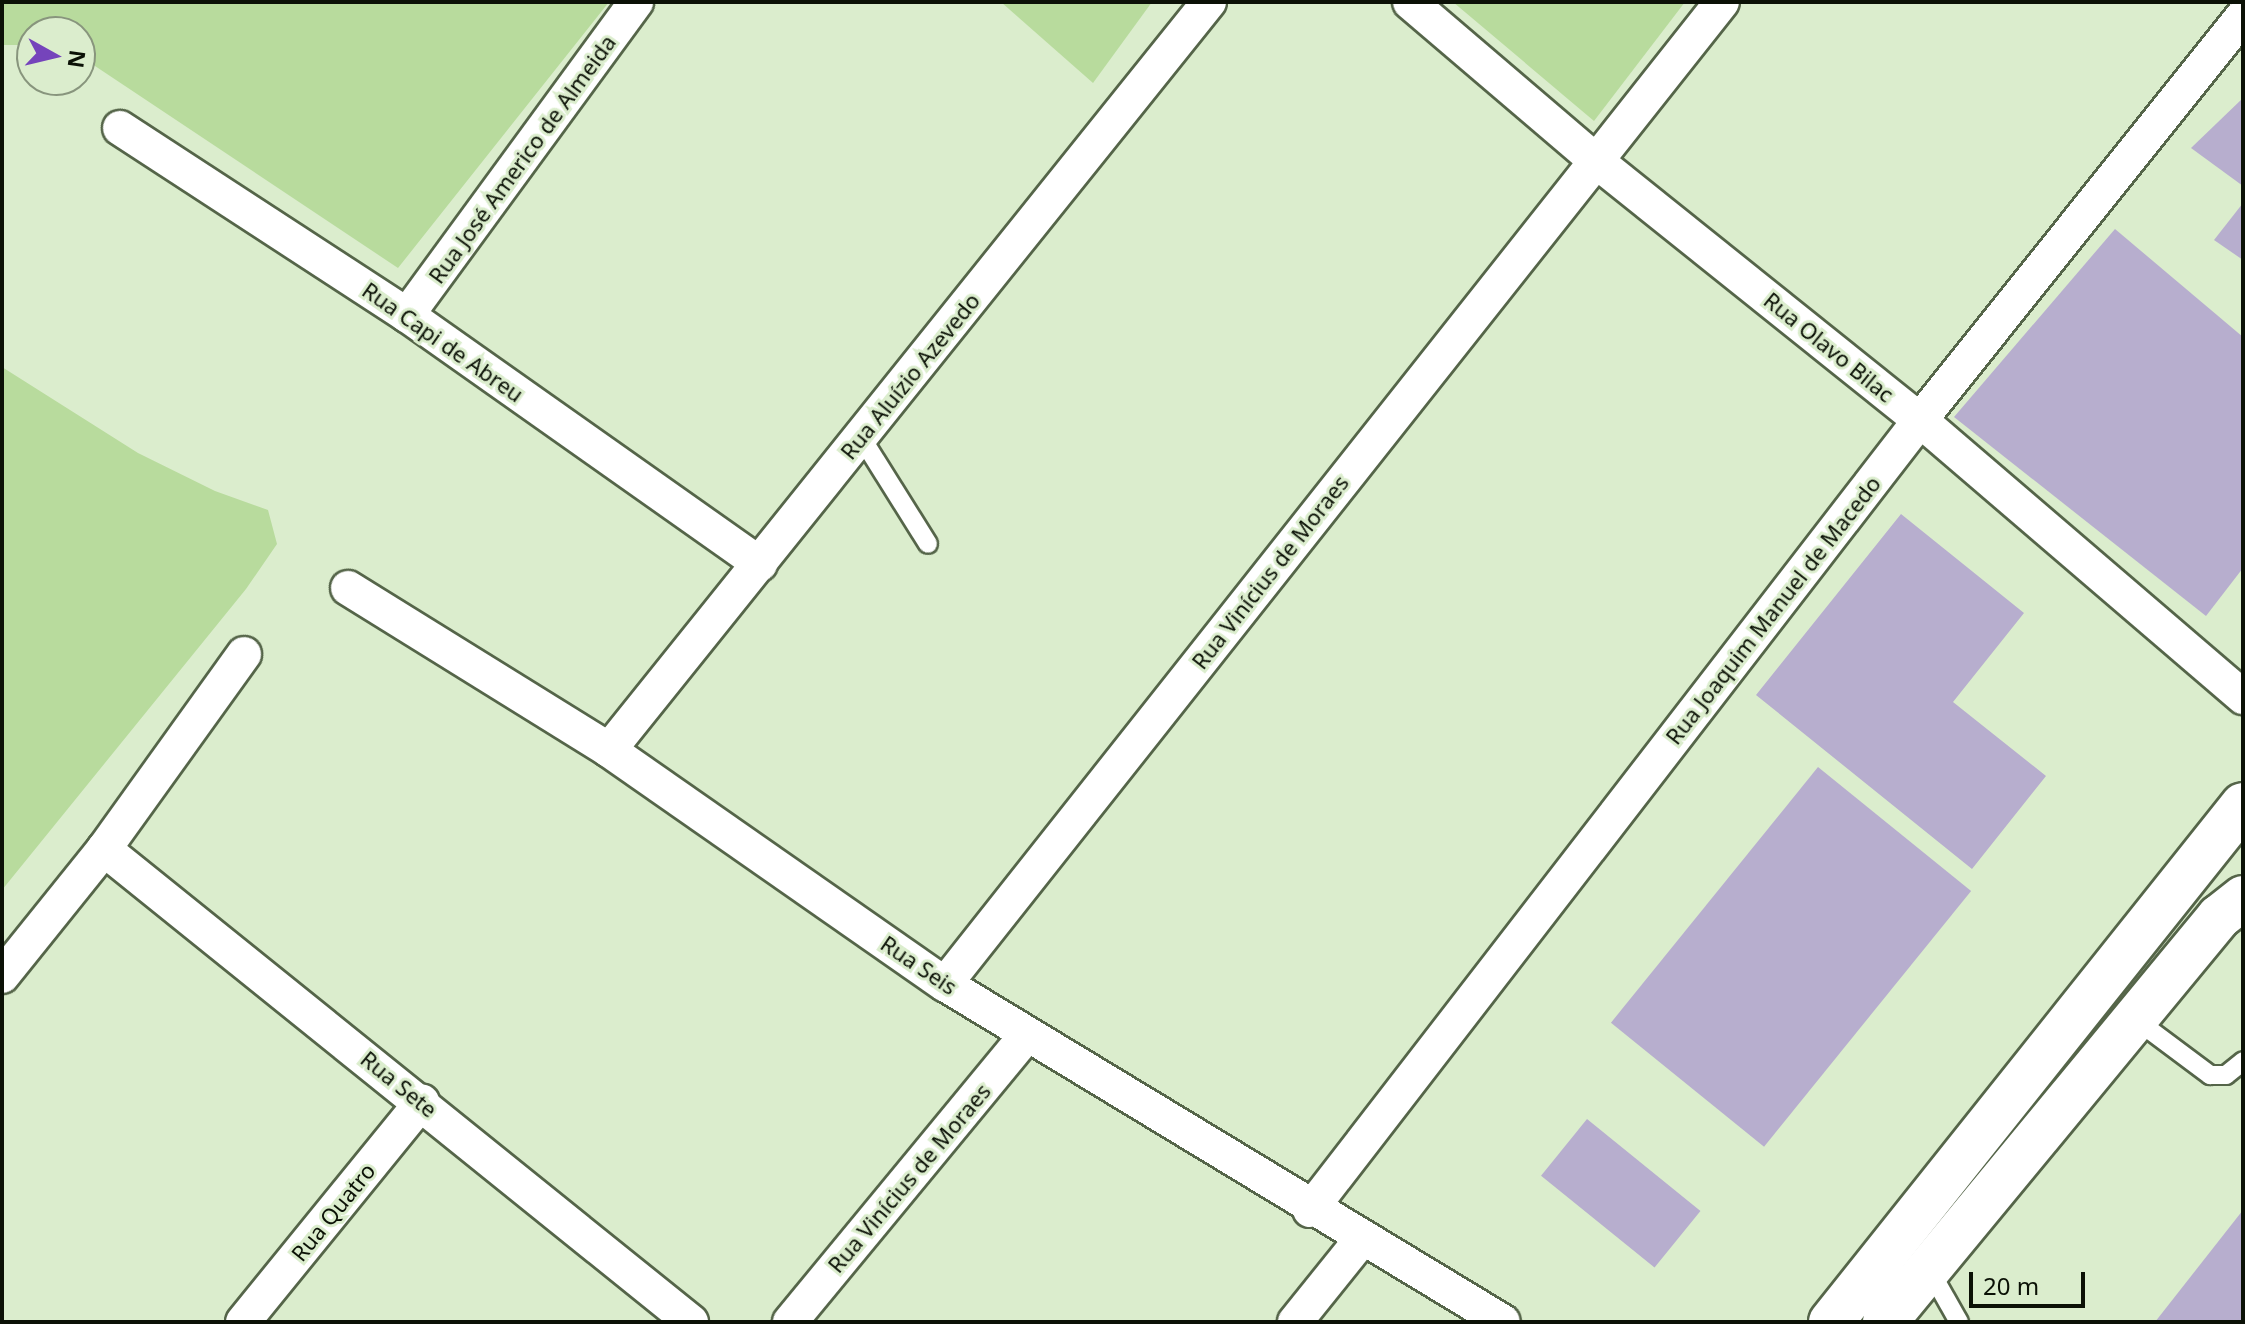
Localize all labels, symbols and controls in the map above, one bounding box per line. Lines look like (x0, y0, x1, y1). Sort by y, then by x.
north arrow (16, 16, 96, 96)
street label: Rua José Americo de Almeida (423, 30, 621, 288)
text: N (62, 48, 94, 70)
street label: Rua Capi de Abreu (357, 277, 529, 407)
street label: Rua Olavo Bilac (1759, 287, 1899, 407)
street label: Rua Aluízio Azevedo (835, 288, 985, 464)
street label: Rua Vinícius de Moraes (1186, 470, 1354, 674)
street label: Rua Joaquim Manuel de Macedo (1660, 471, 1886, 749)
street label: Rua Seis (876, 930, 962, 1000)
street label: Rua Sete (356, 1045, 442, 1123)
street label: Rua Vinícius de Moraes (822, 1078, 996, 1278)
street label: Rua Quatro (285, 1158, 381, 1266)
scale bar (1973, 1256, 2089, 1306)
text: 20 m (1983, 1269, 2039, 1302)

